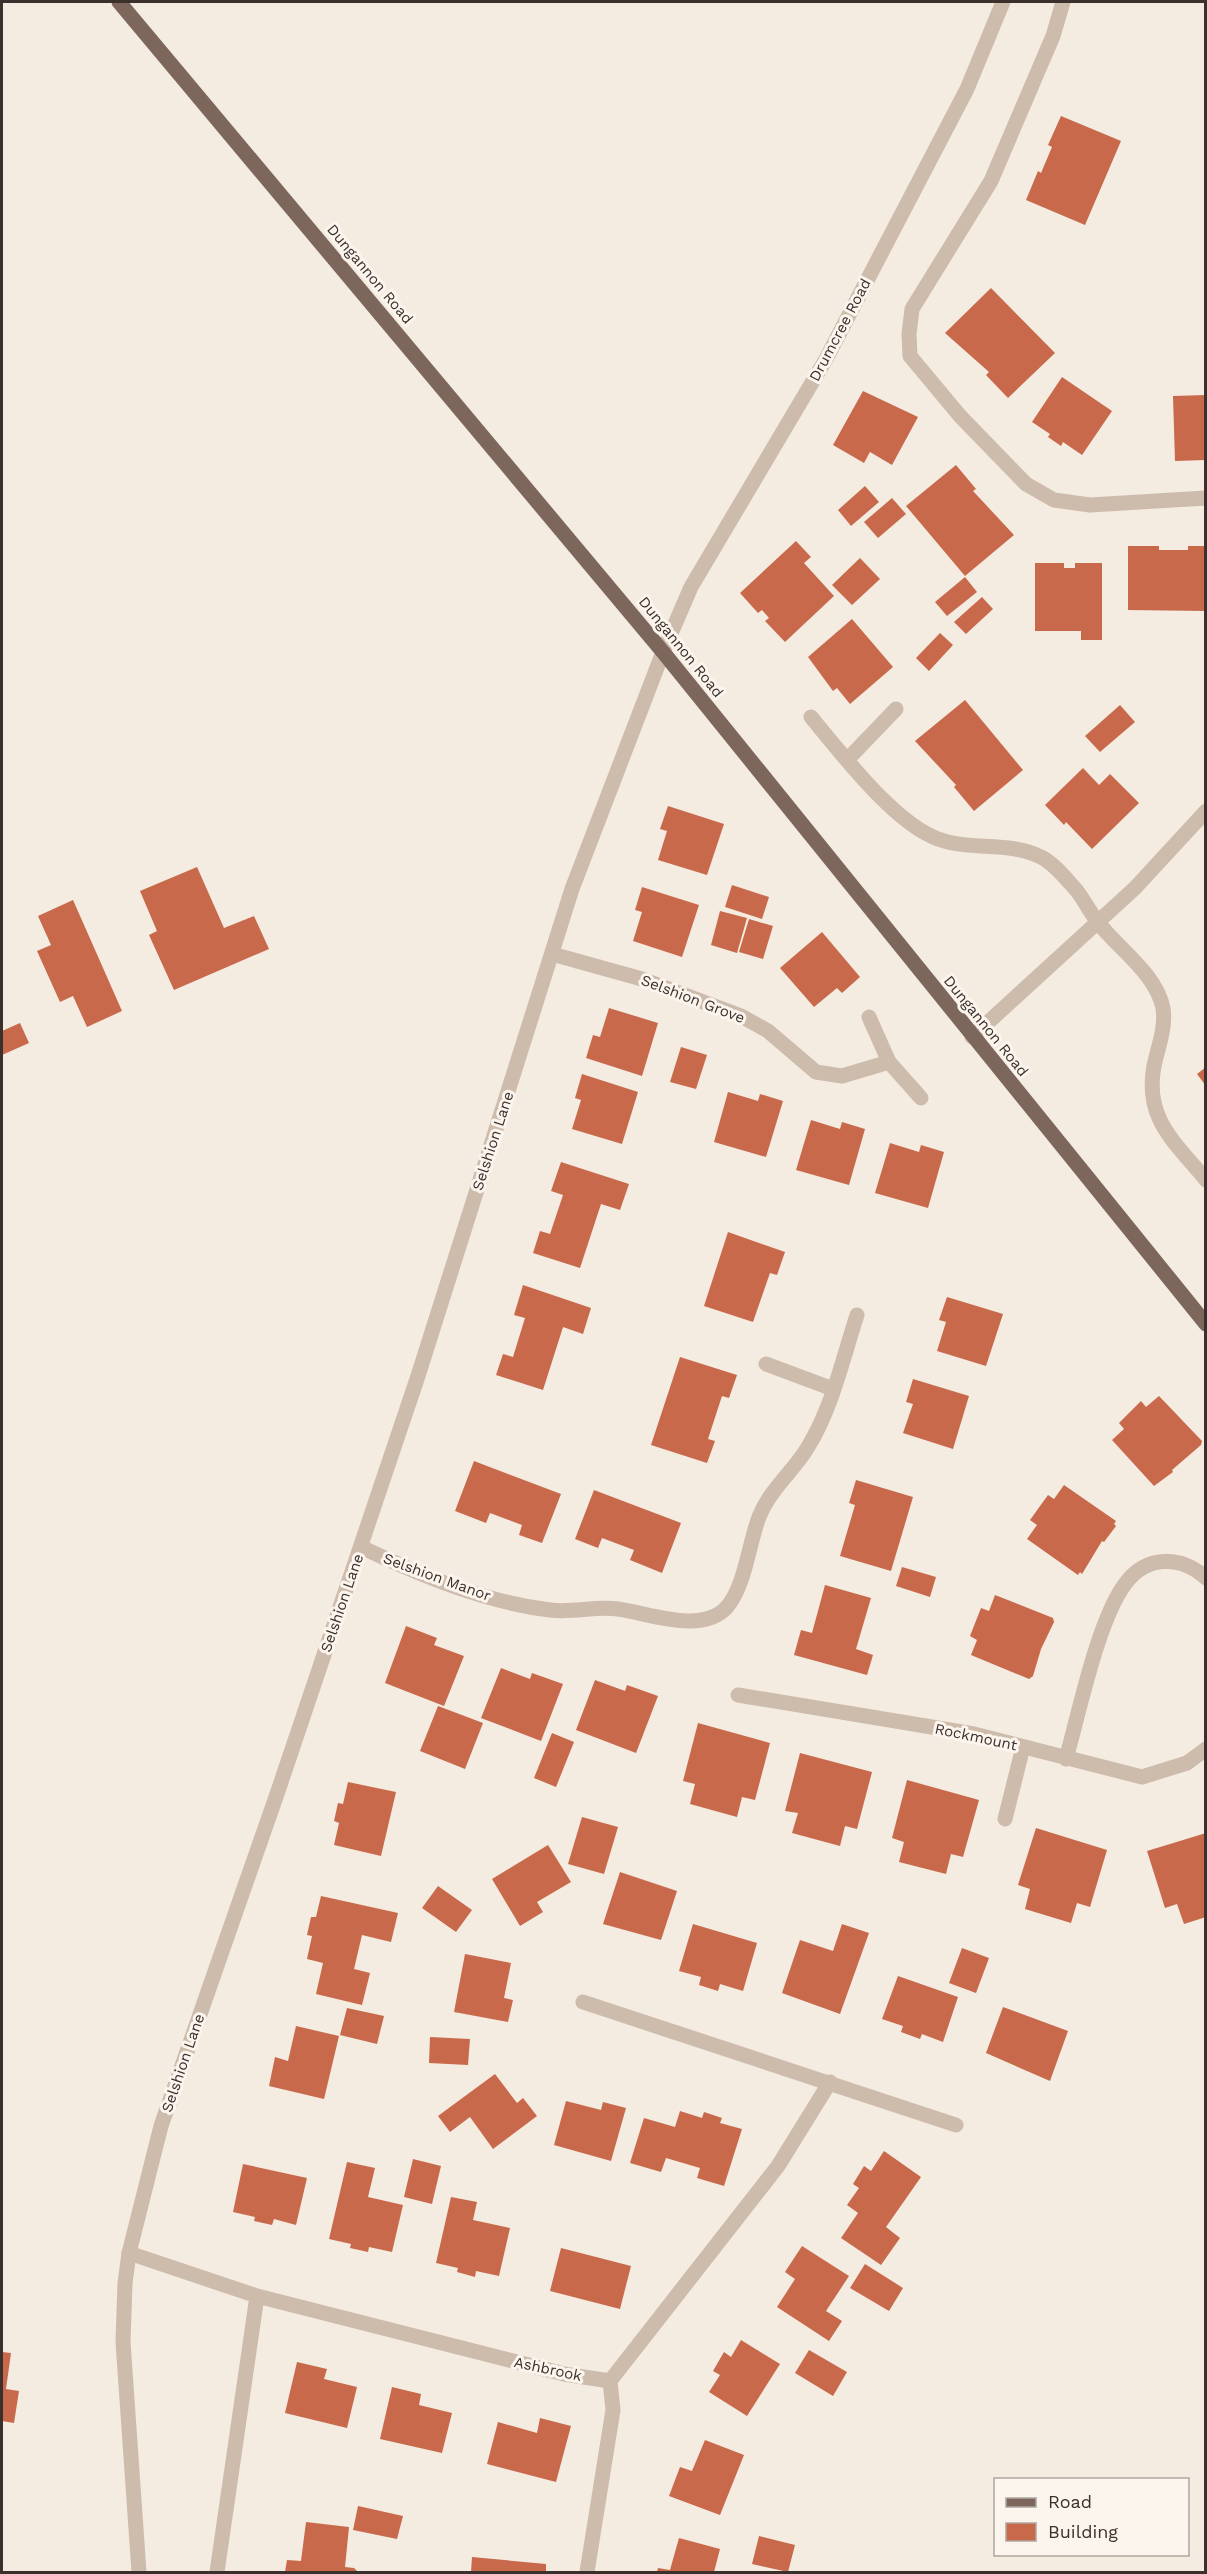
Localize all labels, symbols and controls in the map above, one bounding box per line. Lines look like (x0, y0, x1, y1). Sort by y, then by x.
street label: Dungannon Road (323, 221, 417, 327)
street label: Drumcree Road (805, 276, 875, 384)
street label: Dungannon Road (635, 593, 727, 701)
street label: Selshion Grove (639, 971, 747, 1027)
street label: Dungannon Road (940, 972, 1032, 1080)
street label: Selshion Lane (469, 1089, 517, 1193)
street label: Selshion Manor (381, 1549, 493, 1605)
street label: Selshion Lane (317, 1551, 367, 1655)
street label: Rockmount (933, 1720, 1019, 1755)
street label: Selshion Lane (158, 2011, 208, 2115)
street label: Ashbrook (512, 2353, 584, 2385)
legend (994, 2478, 1189, 2556)
text: Road (1048, 2491, 1092, 2512)
text: Building (1048, 2521, 1118, 2542)

